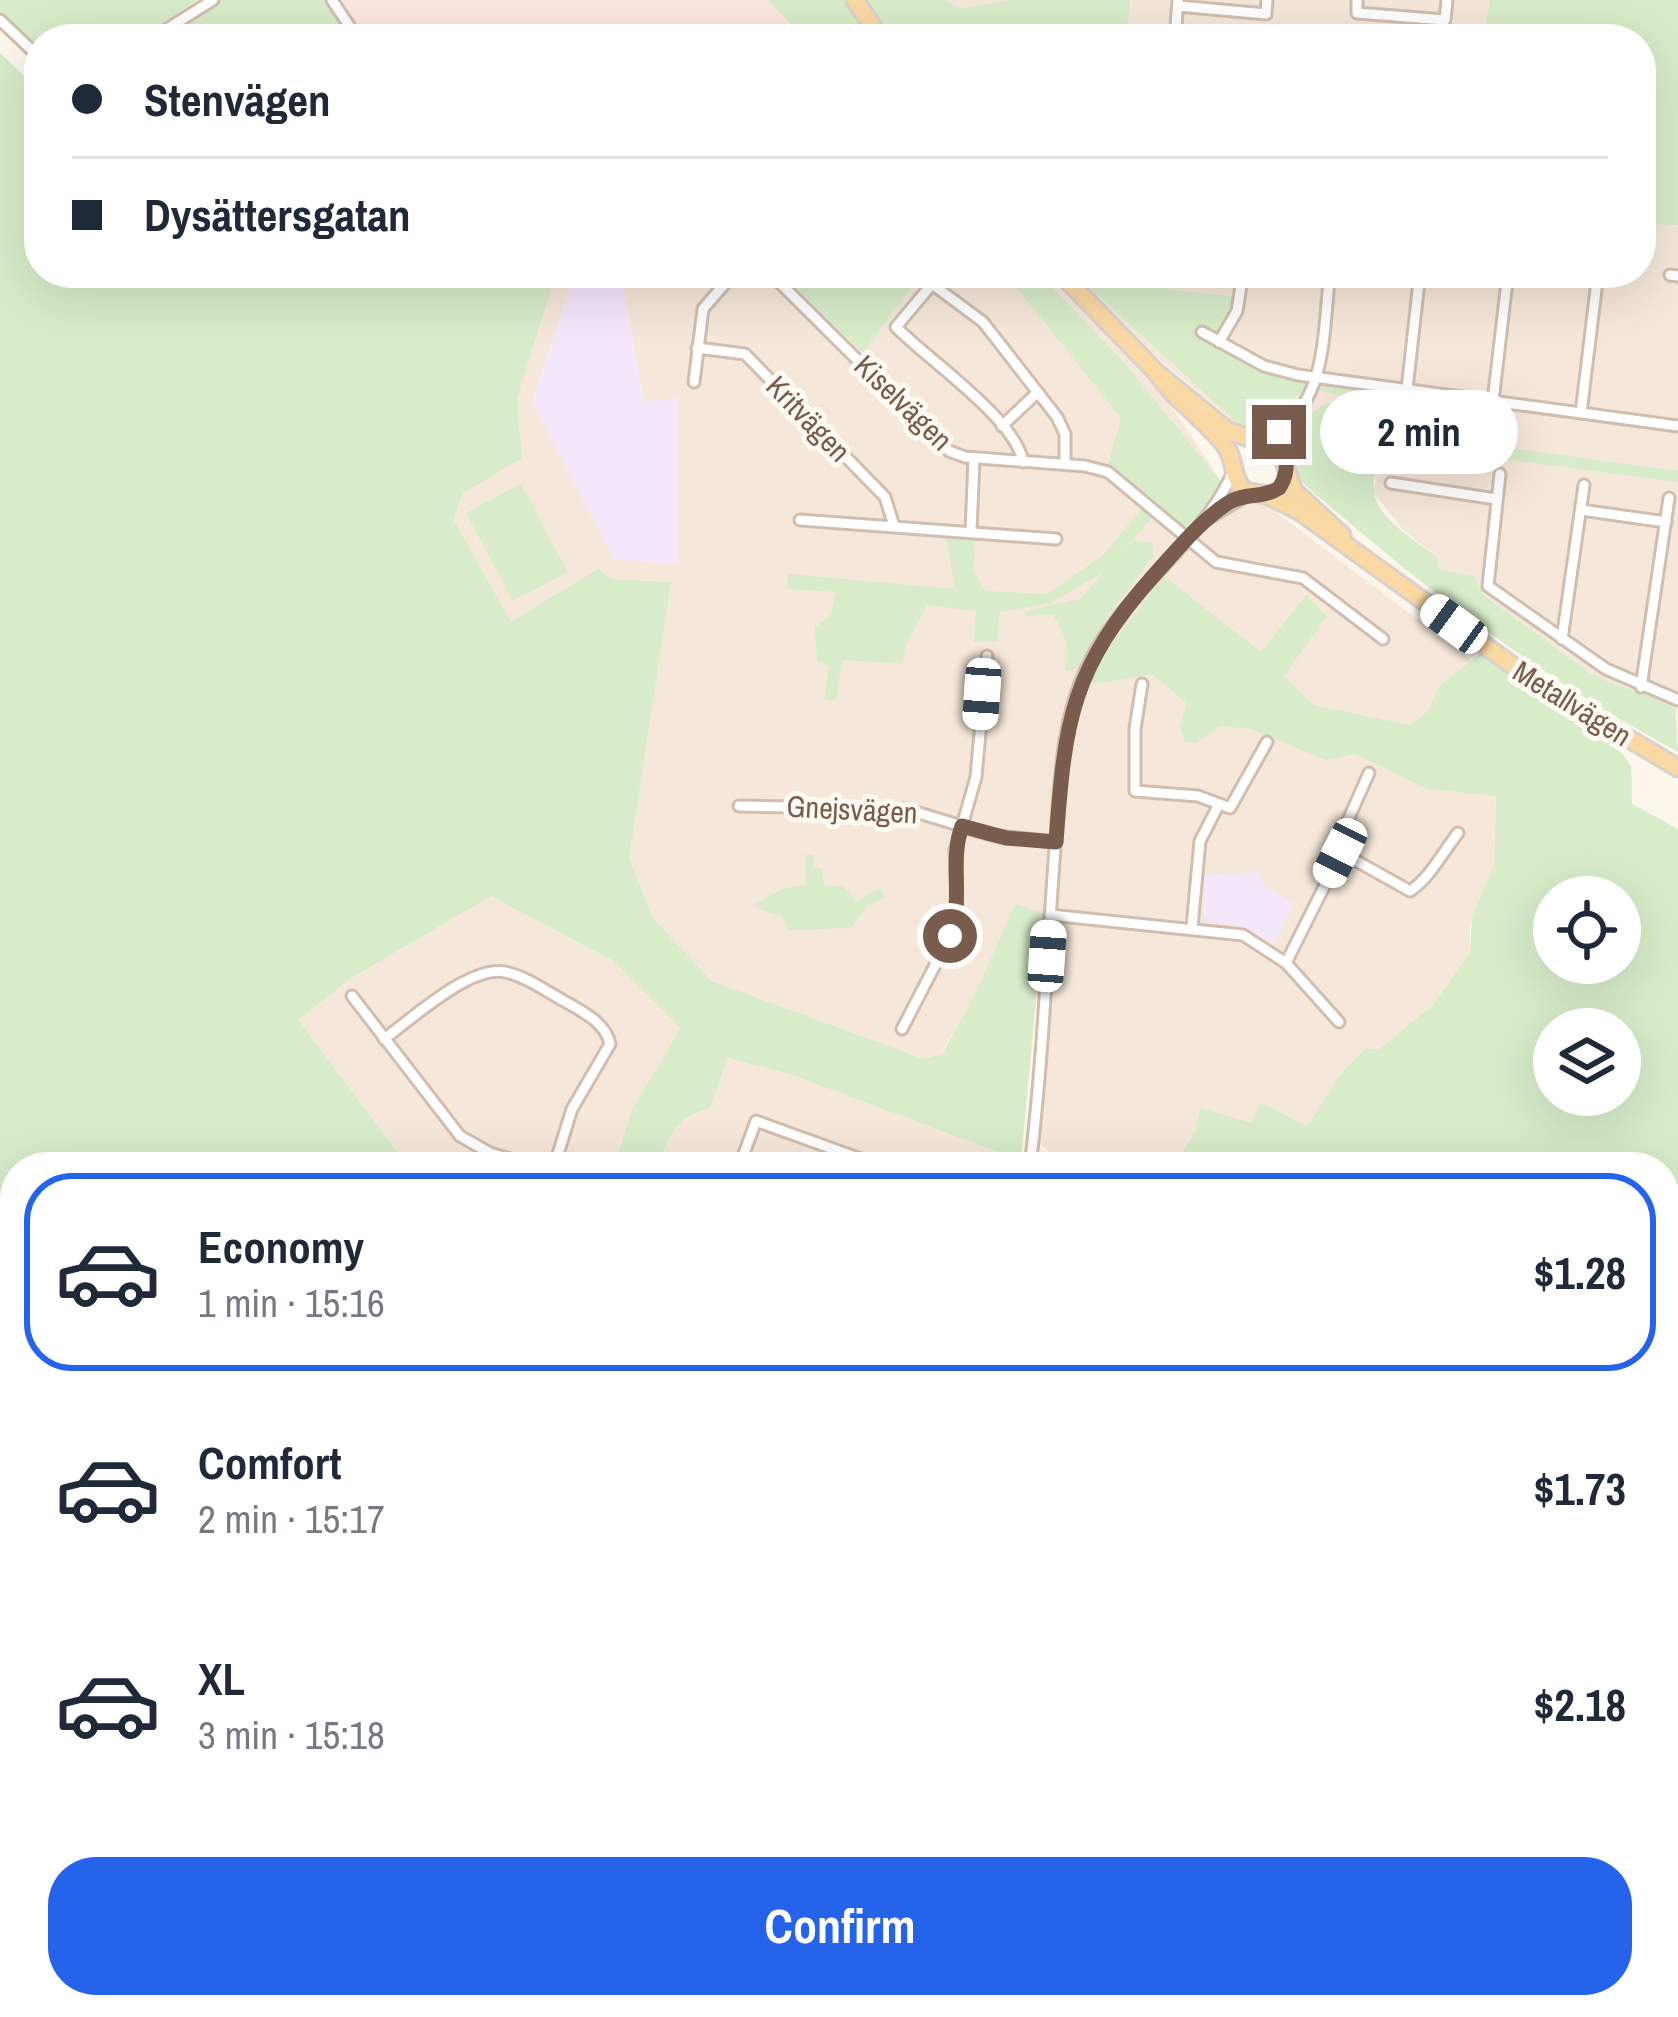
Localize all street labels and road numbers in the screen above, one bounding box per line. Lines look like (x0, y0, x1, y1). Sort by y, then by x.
street label: Kiselvägen (846, 346, 961, 459)
street label: Kritvägen (758, 367, 860, 470)
street label: Metallvägen (1506, 651, 1639, 755)
street label: Gnejsvägen (785, 786, 919, 832)

